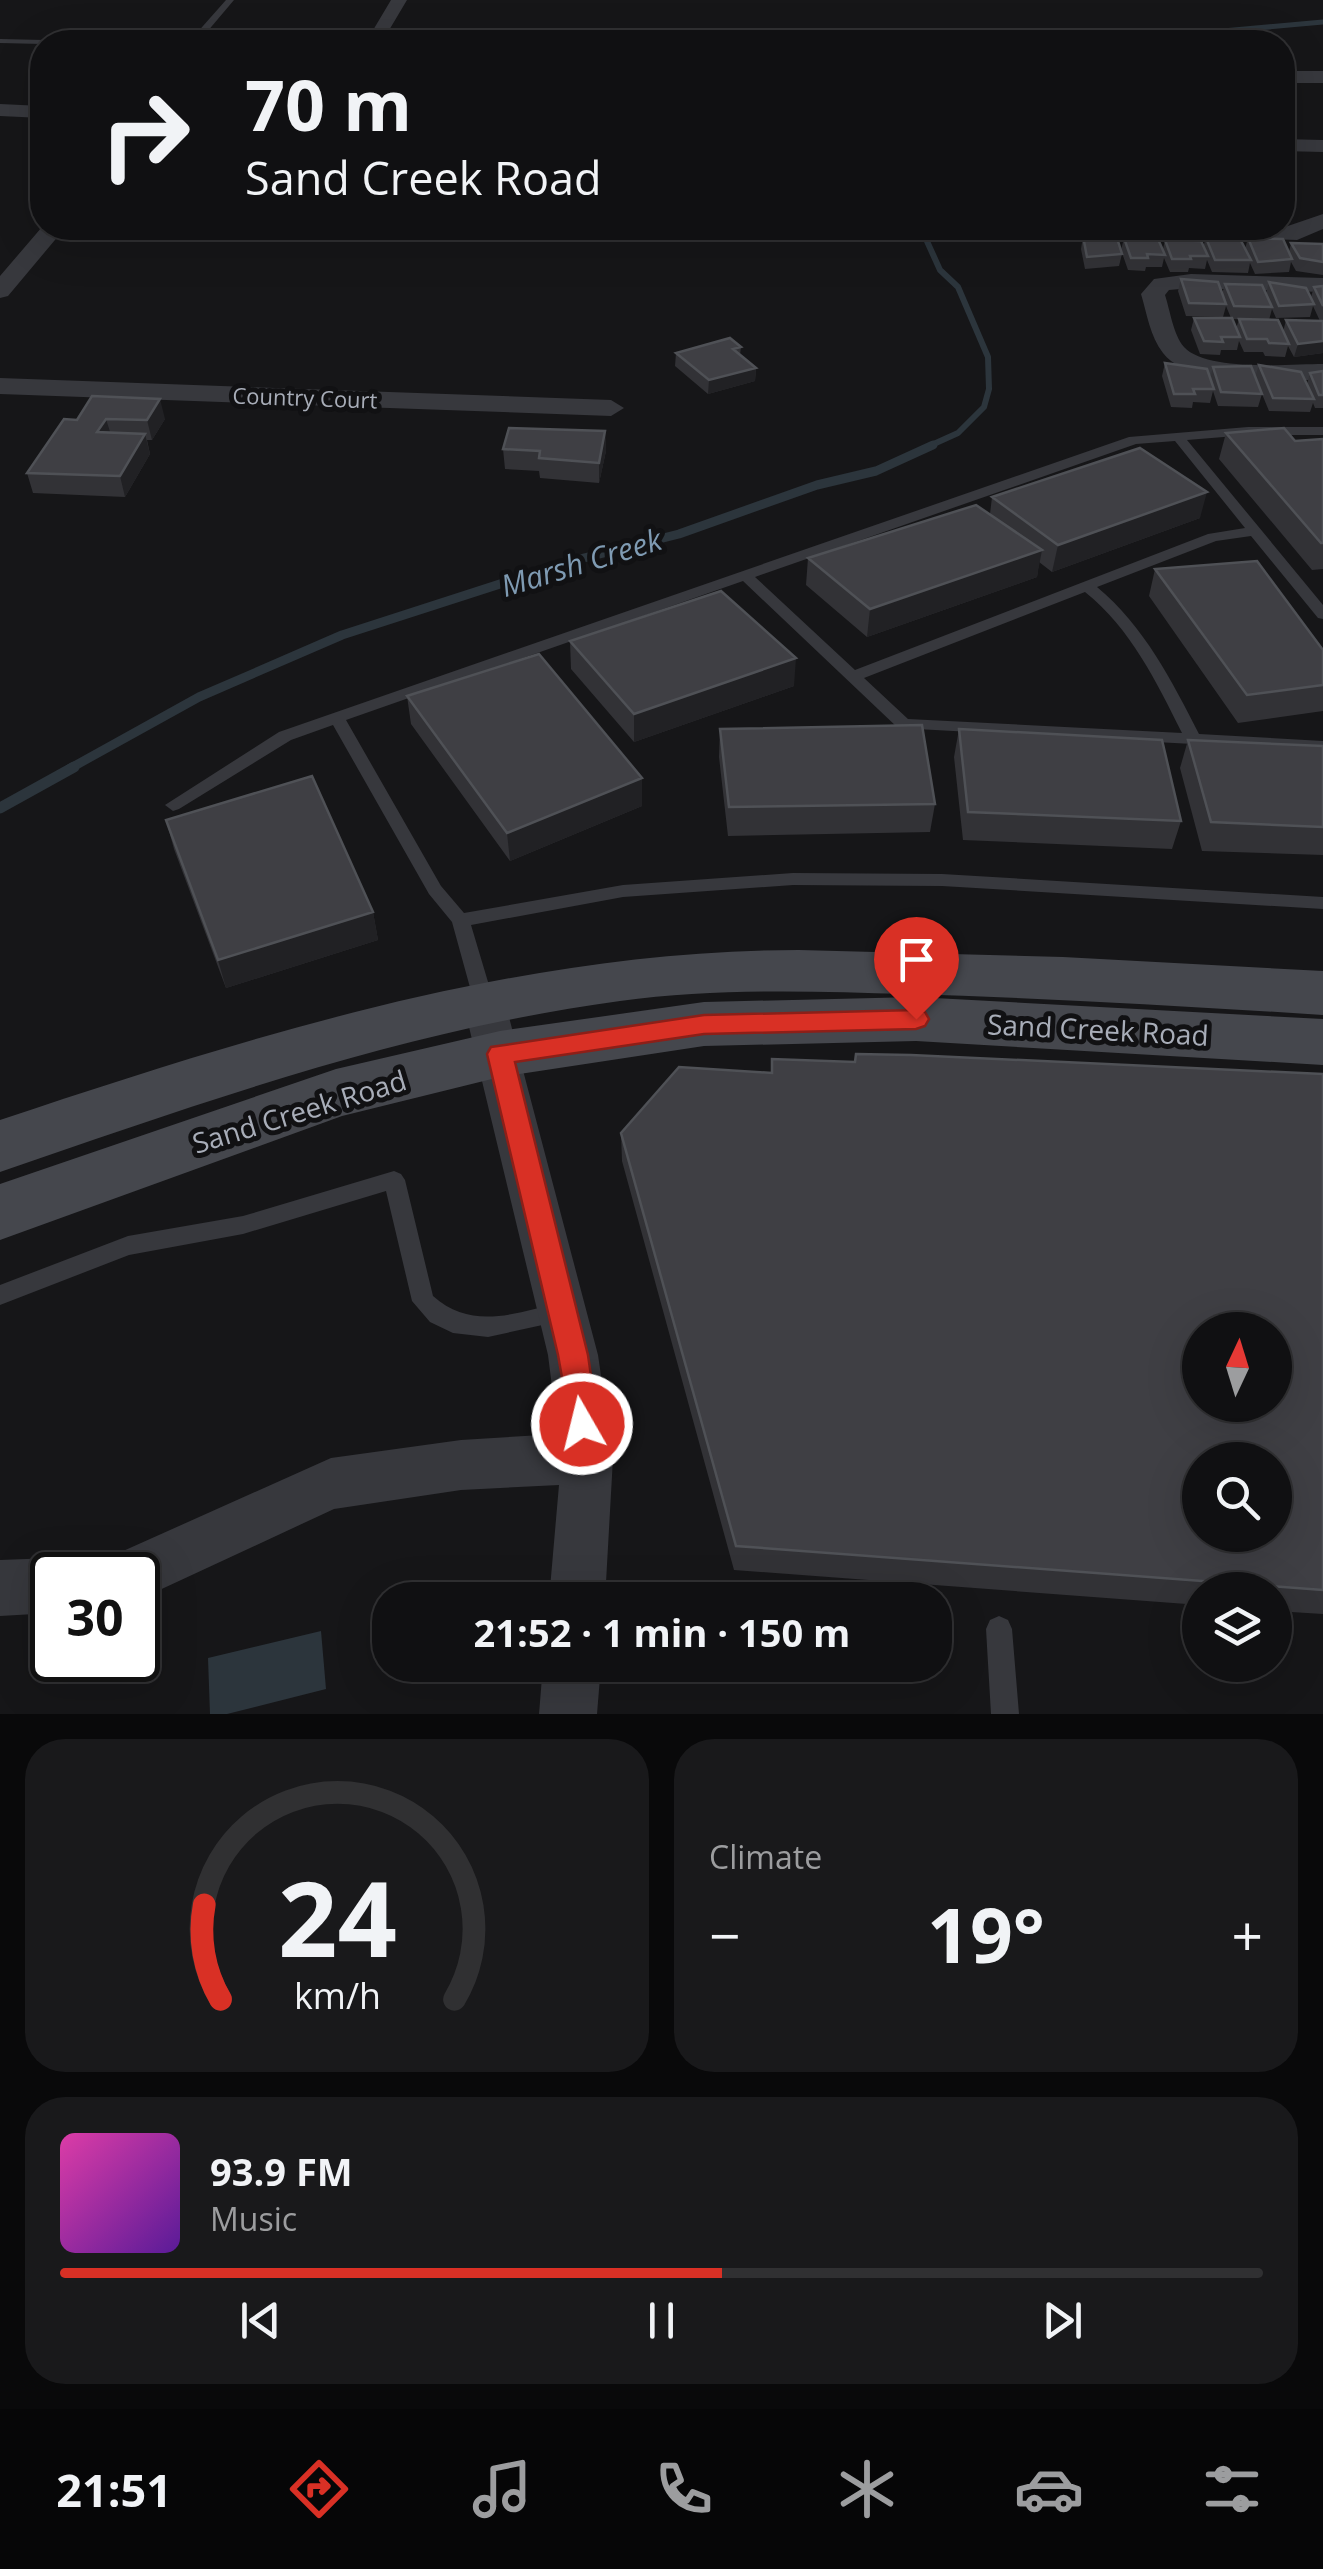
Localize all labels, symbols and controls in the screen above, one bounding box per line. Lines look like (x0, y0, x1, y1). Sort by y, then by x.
text: 70 m (245, 56, 412, 152)
icon: right (80, 70, 210, 200)
text: Sand Creek Road (245, 147, 601, 208)
street label: Country Court (232, 379, 378, 415)
water label: Marsh Creek (496, 518, 668, 606)
pin (874, 917, 959, 1020)
icon: arrive (889, 932, 944, 987)
street label: Sand Creek Road (986, 1004, 1210, 1054)
street label: Sand Creek Road (187, 1060, 411, 1162)
north arrow (1182, 1312, 1292, 1422)
map controls (1182, 1312, 1292, 1682)
position arrow (530, 1372, 634, 1476)
button: search (1182, 1442, 1292, 1552)
speed limit sign: 30 (30, 1552, 160, 1682)
button: layers (1182, 1572, 1292, 1682)
text: 21:52 · 1 min · 150 m (474, 1606, 850, 1658)
text: Climate (709, 1835, 822, 1878)
text: 24 (278, 1846, 396, 1987)
text: 19° (927, 1883, 1045, 1985)
text: − (709, 1897, 740, 1972)
text: + (1232, 1897, 1263, 1972)
text: km/h (294, 1971, 380, 2019)
text: 93.9 FM (210, 2145, 353, 2197)
text: Music (210, 2197, 297, 2240)
icon: previous (233, 2293, 288, 2348)
icon: pause (634, 2293, 689, 2348)
icon: next (1035, 2293, 1090, 2348)
icon: directions (284, 2454, 354, 2524)
icon: music (467, 2454, 537, 2524)
icon: phone (649, 2454, 719, 2524)
icon: climate (832, 2454, 902, 2524)
icon: car (1014, 2454, 1084, 2524)
icon: filters (1197, 2454, 1267, 2524)
text: 21:51 (56, 2459, 172, 2520)

